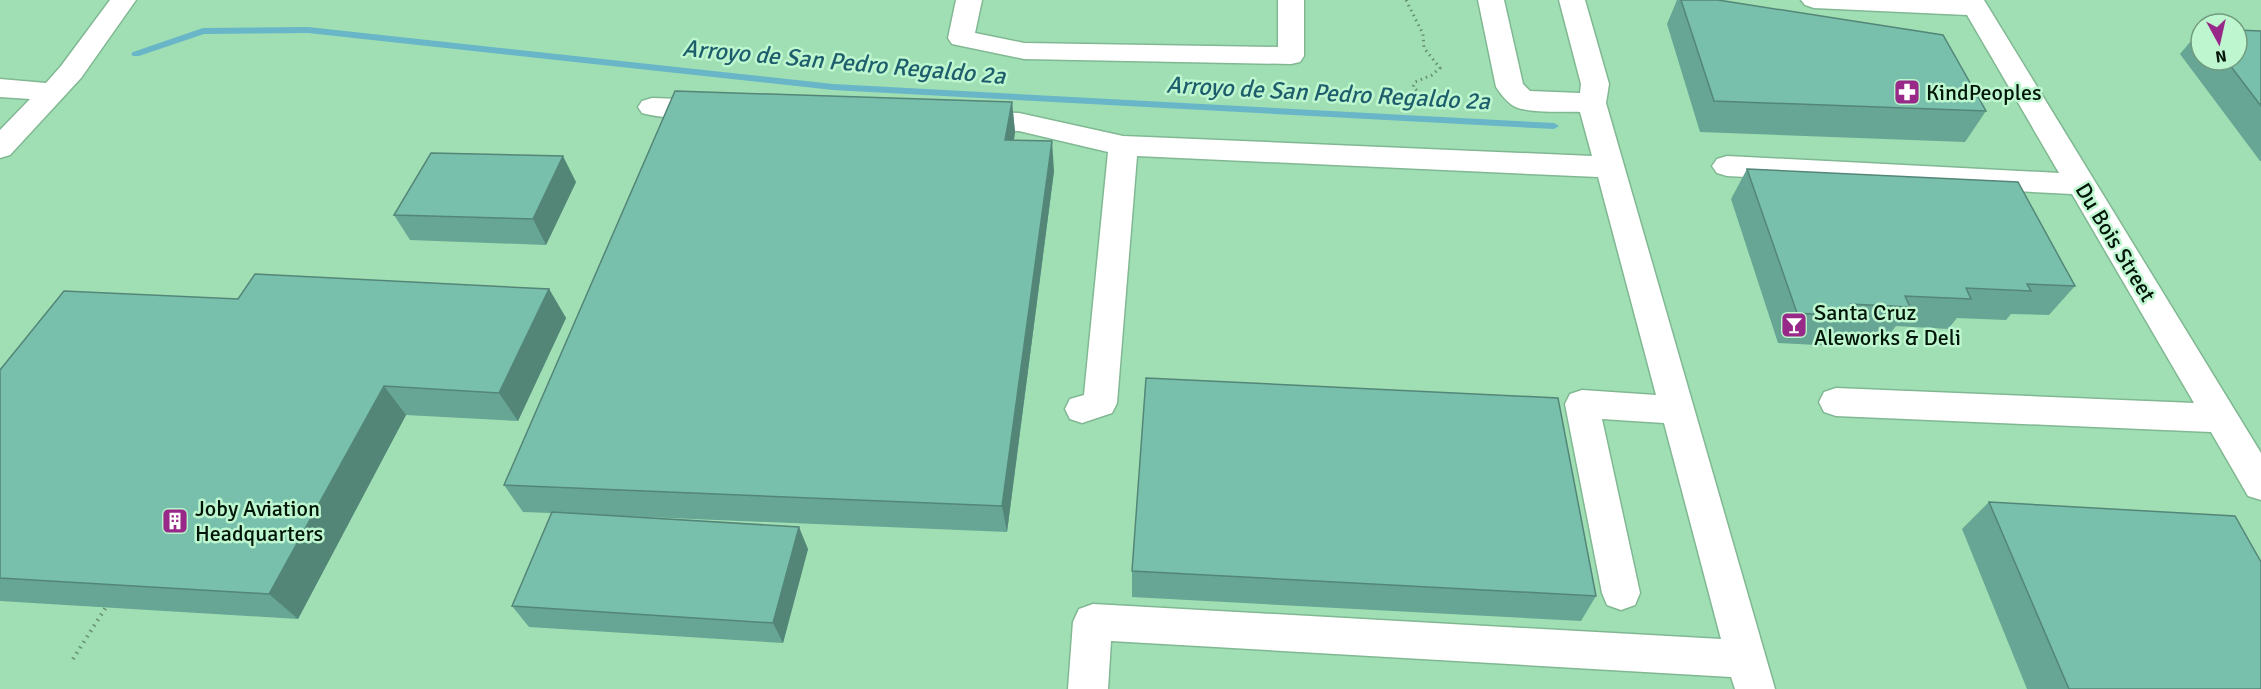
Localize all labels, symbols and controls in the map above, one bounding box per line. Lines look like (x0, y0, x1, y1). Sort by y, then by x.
north arrow (2189, 12, 2249, 72)
water label: Arroyo de San Pedro Regaldo 2a (681, 33, 1007, 91)
text: N (2214, 45, 2228, 67)
water label: Arroyo de San Pedro Regaldo 2a (1166, 70, 1491, 116)
pharmacy icon: KindPeoples (1892, 77, 1922, 107)
place label: KindPeoples (1926, 79, 2042, 106)
street label: Du Bois Street (2070, 178, 2162, 307)
place label: Santa Cruz Aleworks & Deli (1814, 299, 1961, 351)
bar icon: Santa Cruz Aleworks & Deli (1779, 310, 1809, 340)
place label: Joby Aviation Headquarters (195, 495, 323, 547)
building icon: Joby Aviation Headquarters (160, 506, 190, 536)

